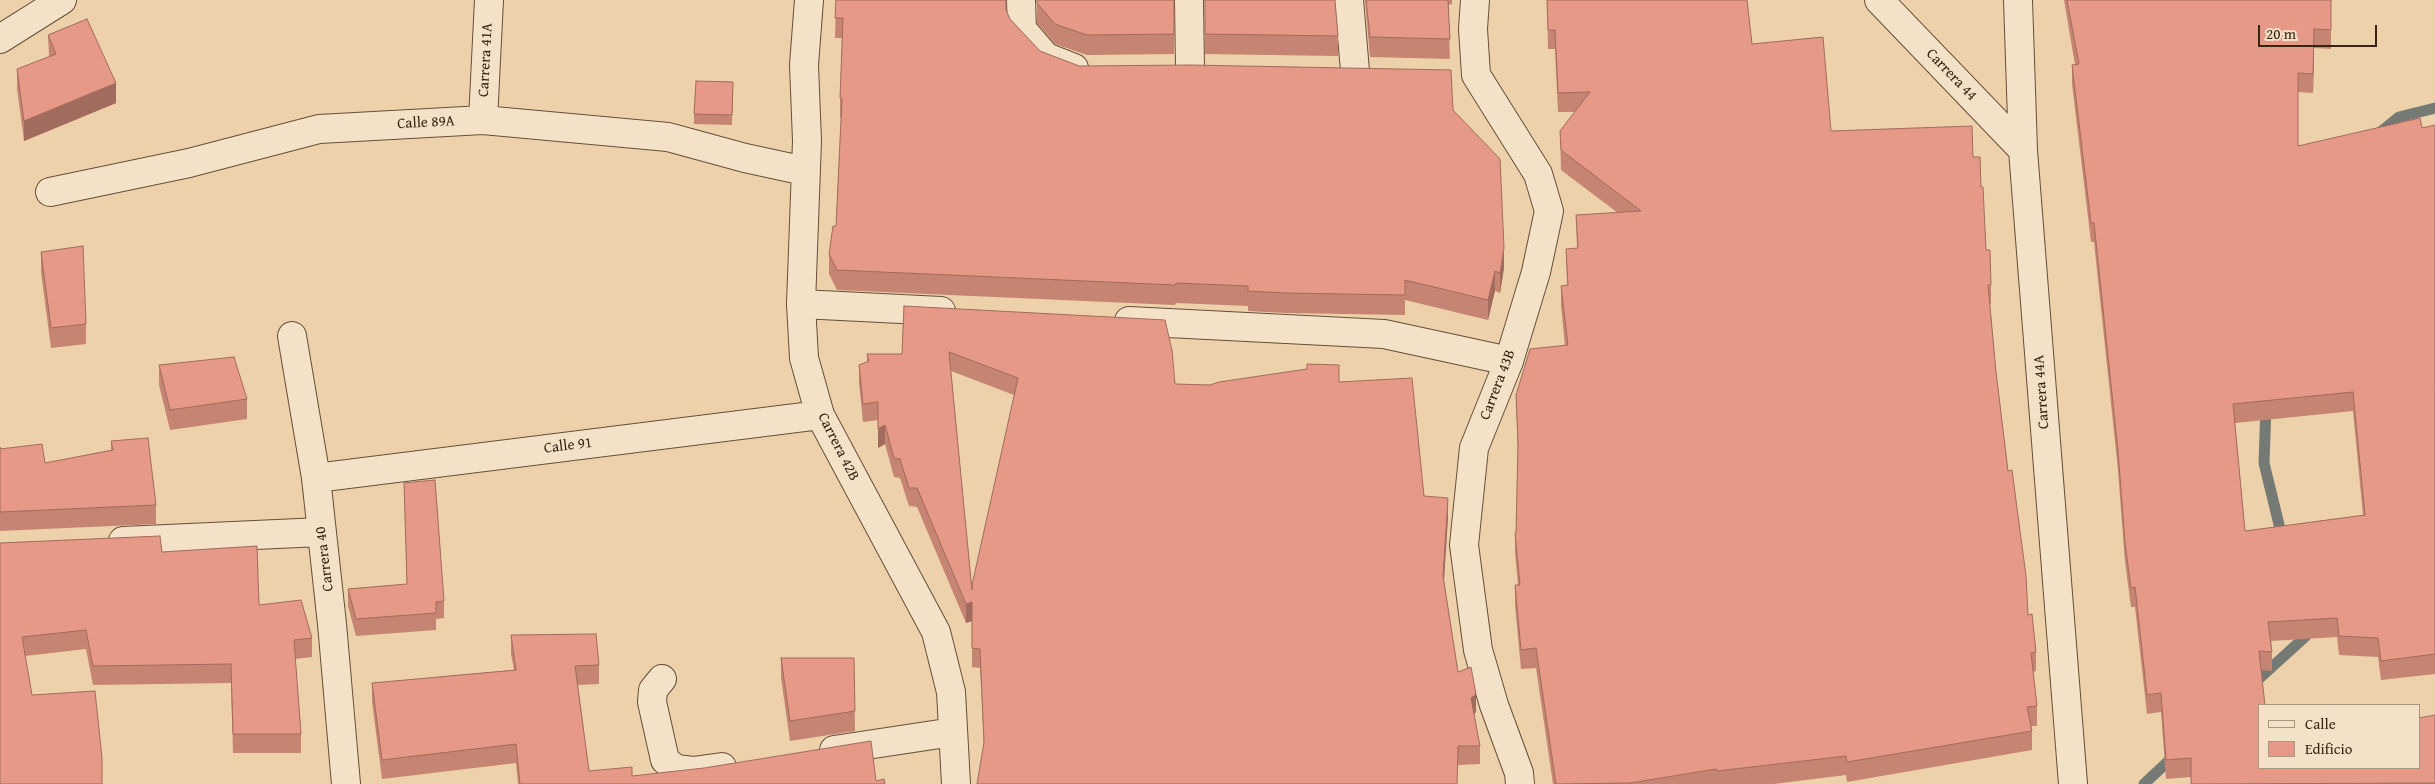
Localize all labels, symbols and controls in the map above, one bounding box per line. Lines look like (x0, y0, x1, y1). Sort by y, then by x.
scale bar (2260, 15, 2379, 47)
street label: Carrera 41A (475, 22, 497, 98)
text: 20 m (2266, 23, 2296, 44)
street label: Carrera 44 (1922, 45, 1980, 105)
street label: Calle 89A (397, 113, 455, 133)
street label: Carrera 43B (1476, 347, 1520, 423)
street label: Carrera 44A (2030, 354, 2054, 430)
street label: Carrera 42B (813, 410, 863, 484)
street label: Calle 91 (543, 434, 593, 458)
street label: Carrera 40 (312, 526, 338, 592)
legend (2258, 704, 2420, 769)
text: Calle (2305, 713, 2336, 734)
text: Edificio (2305, 738, 2352, 759)

